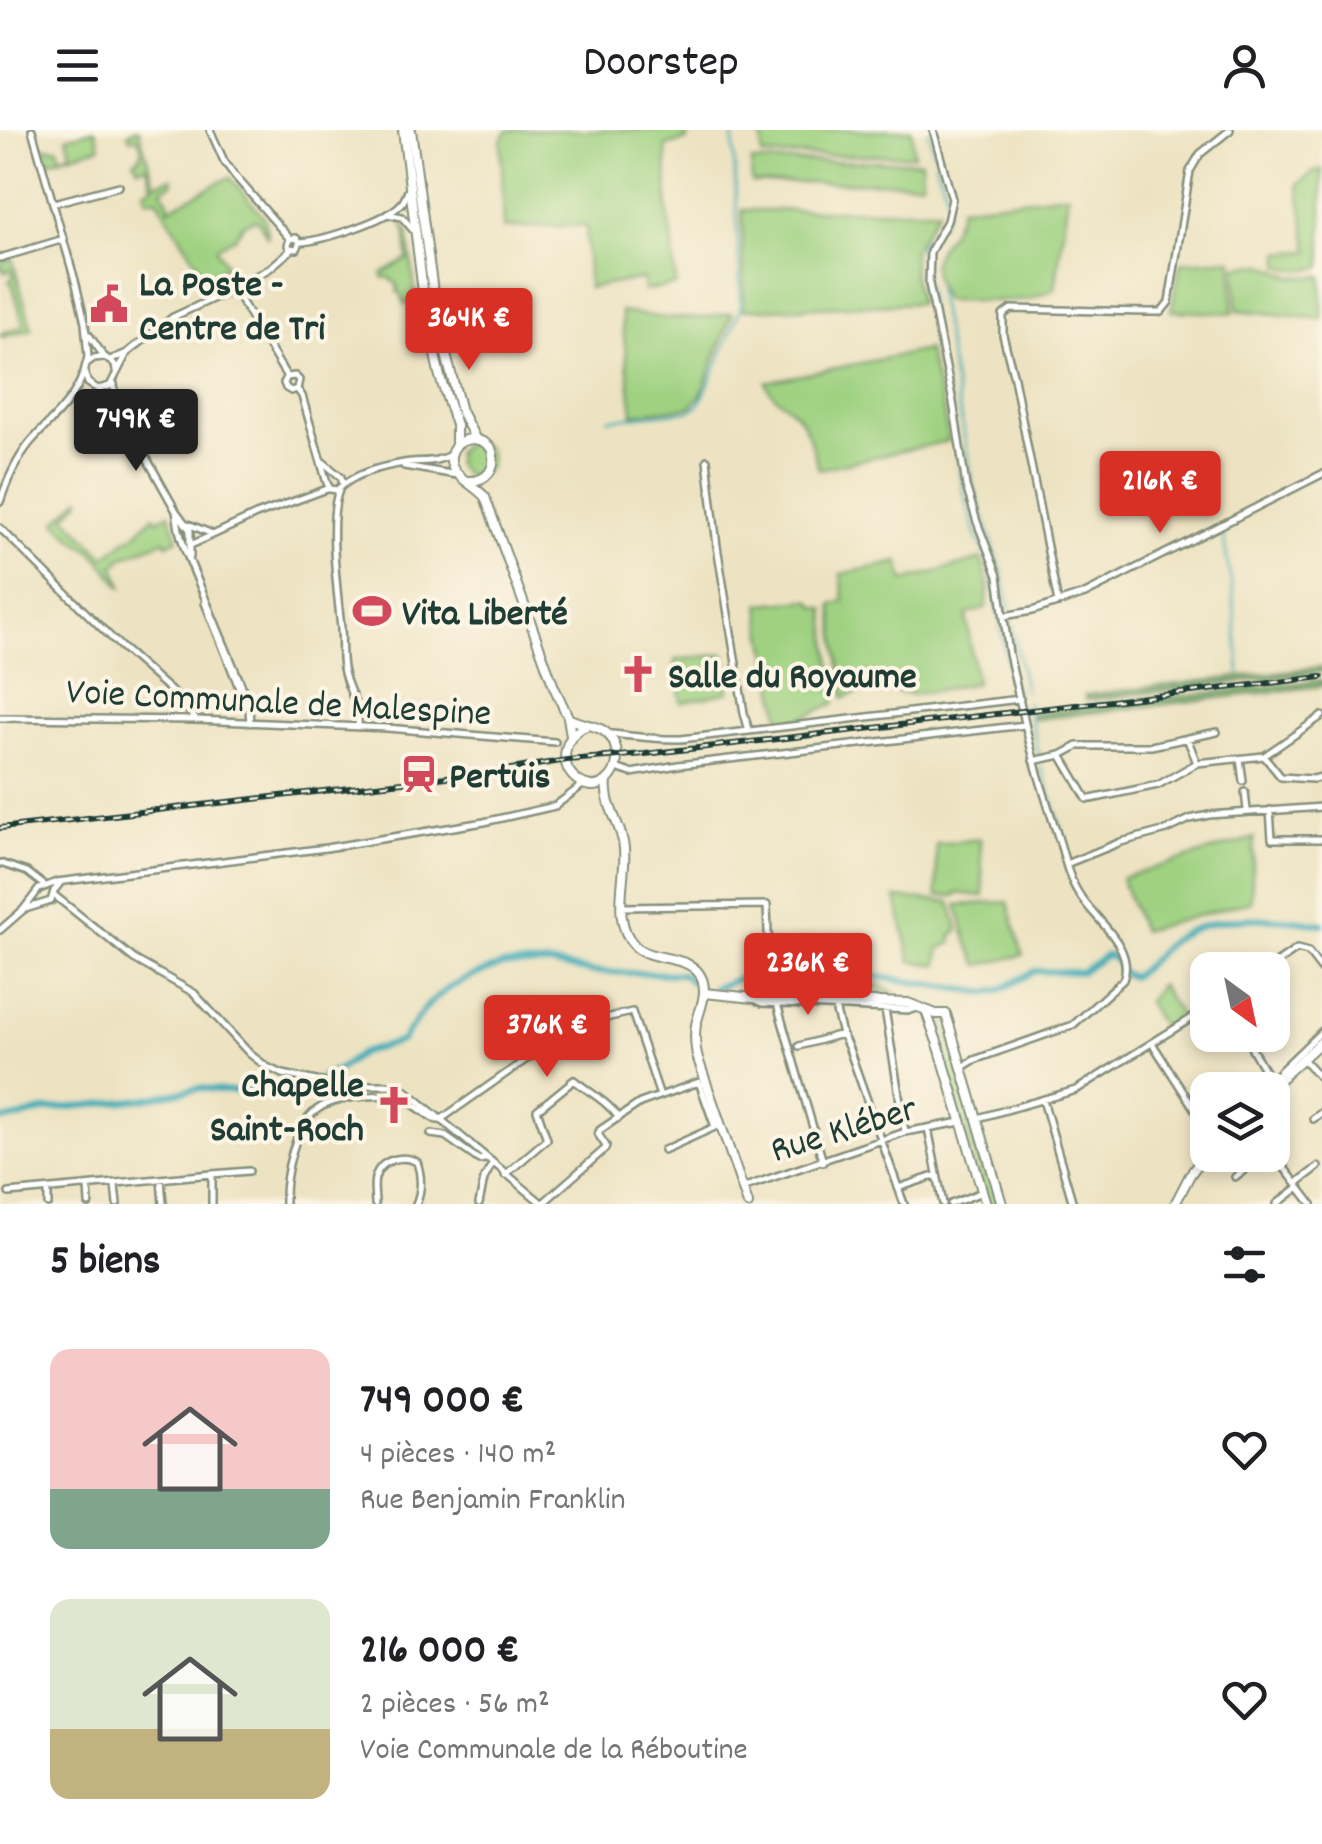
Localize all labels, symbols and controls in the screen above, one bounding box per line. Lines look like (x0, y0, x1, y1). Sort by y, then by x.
text: Doorstep (583, 33, 739, 97)
icon: menu (50, 38, 105, 93)
icon: person (1217, 38, 1272, 93)
place label: La Poste - Centre de Tri (139, 260, 325, 359)
public building icon: La Poste - Centre de Tri (88, 283, 130, 325)
pin: 364K € (388, 288, 550, 373)
text: 364K € (427, 297, 511, 343)
pin: 749K € (55, 389, 217, 474)
text: 749K € (96, 398, 176, 444)
pin: 216K € (1079, 451, 1241, 536)
text: 216K € (1122, 460, 1198, 506)
place label: Vita Liberté (402, 589, 568, 644)
sports icon: Vita Liberté (351, 590, 393, 632)
place label: Salle du Royaume (668, 652, 917, 707)
church icon: Salle du Royaume (617, 653, 659, 695)
street label: Voie Communale de Malespine (65, 667, 493, 744)
place label: Pertuis (449, 752, 550, 807)
station icon: Pertuis (398, 753, 440, 795)
pin: 236K € (727, 933, 889, 1018)
text: 236K € (766, 942, 850, 988)
north arrow (1190, 952, 1290, 1052)
map controls (1190, 952, 1290, 1172)
pin: 376K € (466, 995, 628, 1080)
text: 376K € (506, 1004, 588, 1050)
place label: Chapelle Saint-Roch (210, 1061, 364, 1160)
button: layers (1190, 1072, 1290, 1172)
church icon: Chapelle Saint-Roch (373, 1084, 415, 1126)
street label: Rue Kléber (765, 1084, 925, 1181)
text: 5 biens (50, 1234, 161, 1294)
icon: filters (1217, 1237, 1272, 1292)
text: 749 000 € (360, 1373, 524, 1433)
icon: home (130, 1389, 250, 1509)
icon: heart (1217, 1422, 1272, 1477)
text: 4 pièces · 140 m² (360, 1433, 556, 1479)
text: Rue Benjamin Franklin (360, 1479, 625, 1525)
text: 216 000 € (360, 1623, 519, 1683)
icon: home (130, 1639, 250, 1759)
icon: heart (1217, 1672, 1272, 1727)
text: 2 pièces · 56 m² (360, 1683, 550, 1729)
text: Voie Communale de la Réboutine (360, 1729, 748, 1775)

